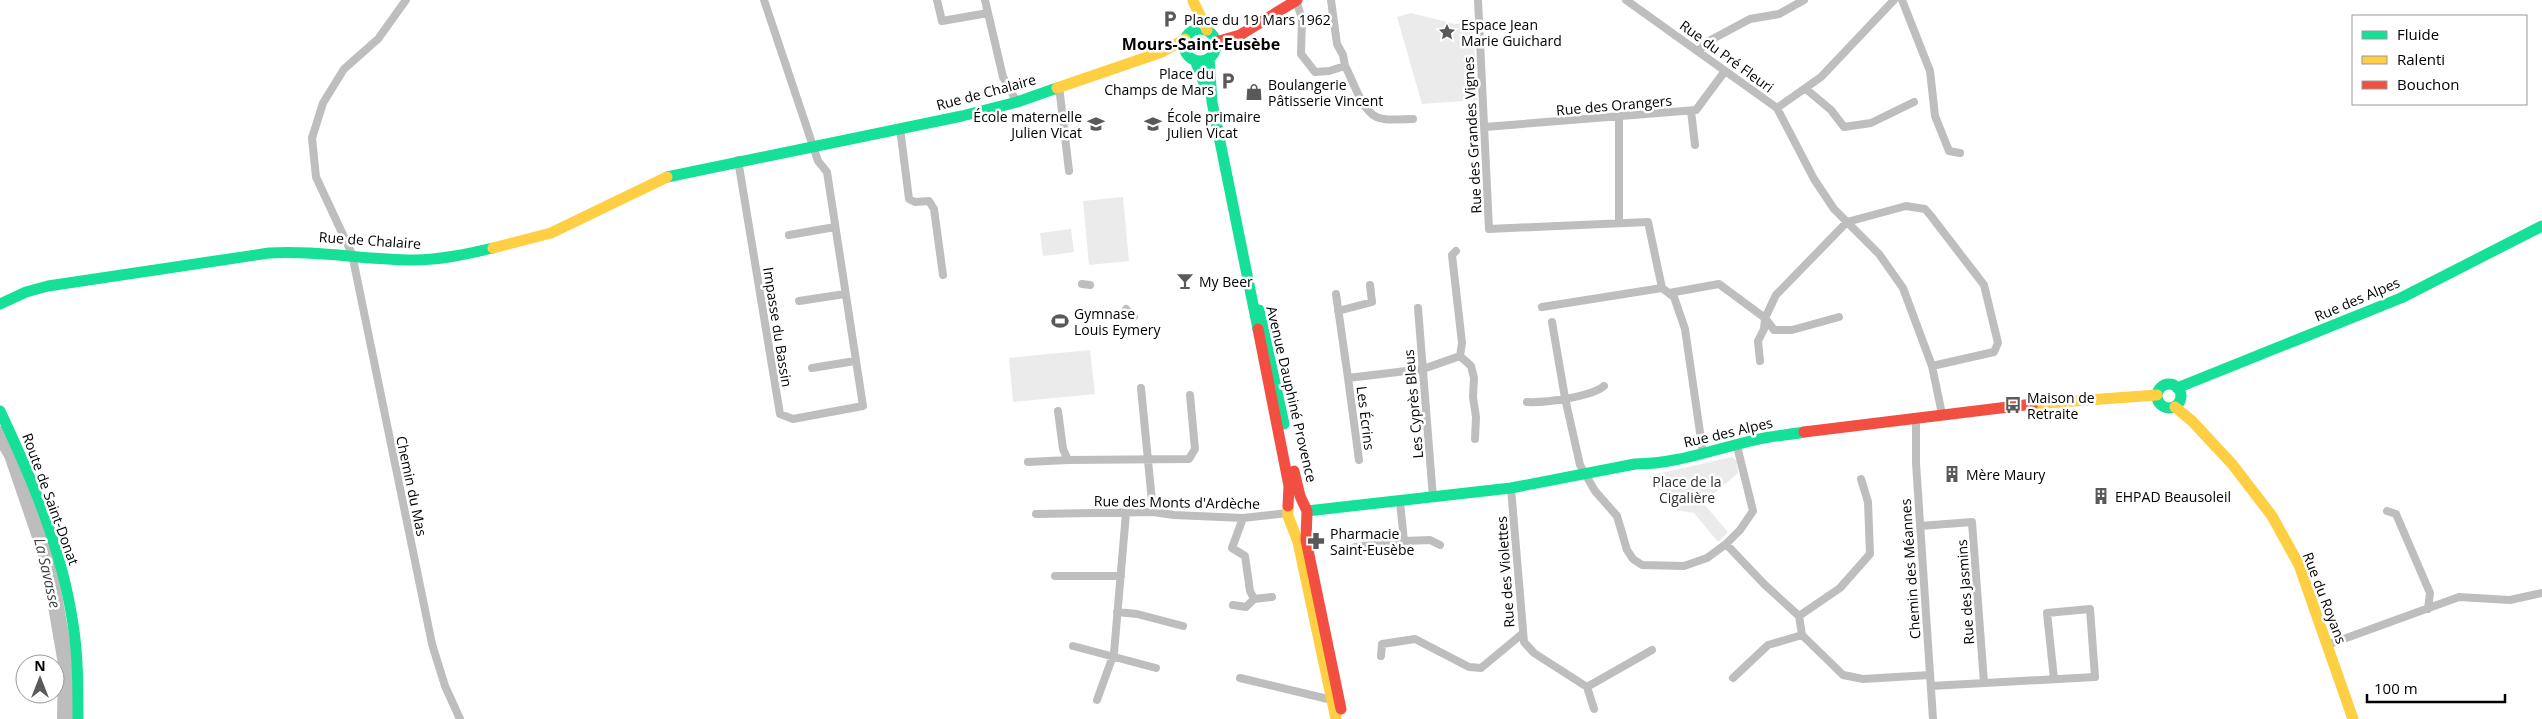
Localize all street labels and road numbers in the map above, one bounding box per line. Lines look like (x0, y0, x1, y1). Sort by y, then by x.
street label: Rue du Pré Fleuri (1676, 16, 1778, 96)
street label: Rue des Grandes Vignes (1458, 56, 1486, 214)
street label: Rue de Chalaire (934, 70, 1038, 114)
street label: Rue des Orangers (1555, 90, 1673, 120)
street label: Rue de Chalaire (318, 227, 422, 253)
street label: Impasse du Bassin (759, 266, 797, 388)
street label: Rue des Alpes (2311, 272, 2403, 326)
street label: Avenue Dauphiné Provence (1262, 304, 1322, 484)
street label: Les Cyprès Bleus (1399, 348, 1427, 459)
street label: Les Écrins (1353, 385, 1379, 451)
street label: Rue des Alpes (1682, 412, 1775, 451)
street label: Route de Saint-Donat (18, 430, 84, 568)
street label: Chemin du Mas (392, 434, 432, 538)
street label: Rue des Monts d'Ardèche (1094, 491, 1260, 513)
street label: Chemin des Méannes (1896, 498, 1924, 640)
street label: Rue des Violettes (1492, 515, 1518, 628)
street label: Rue des Jasmins (1952, 538, 1978, 645)
street label: Rue du Royans (2299, 549, 2351, 647)

